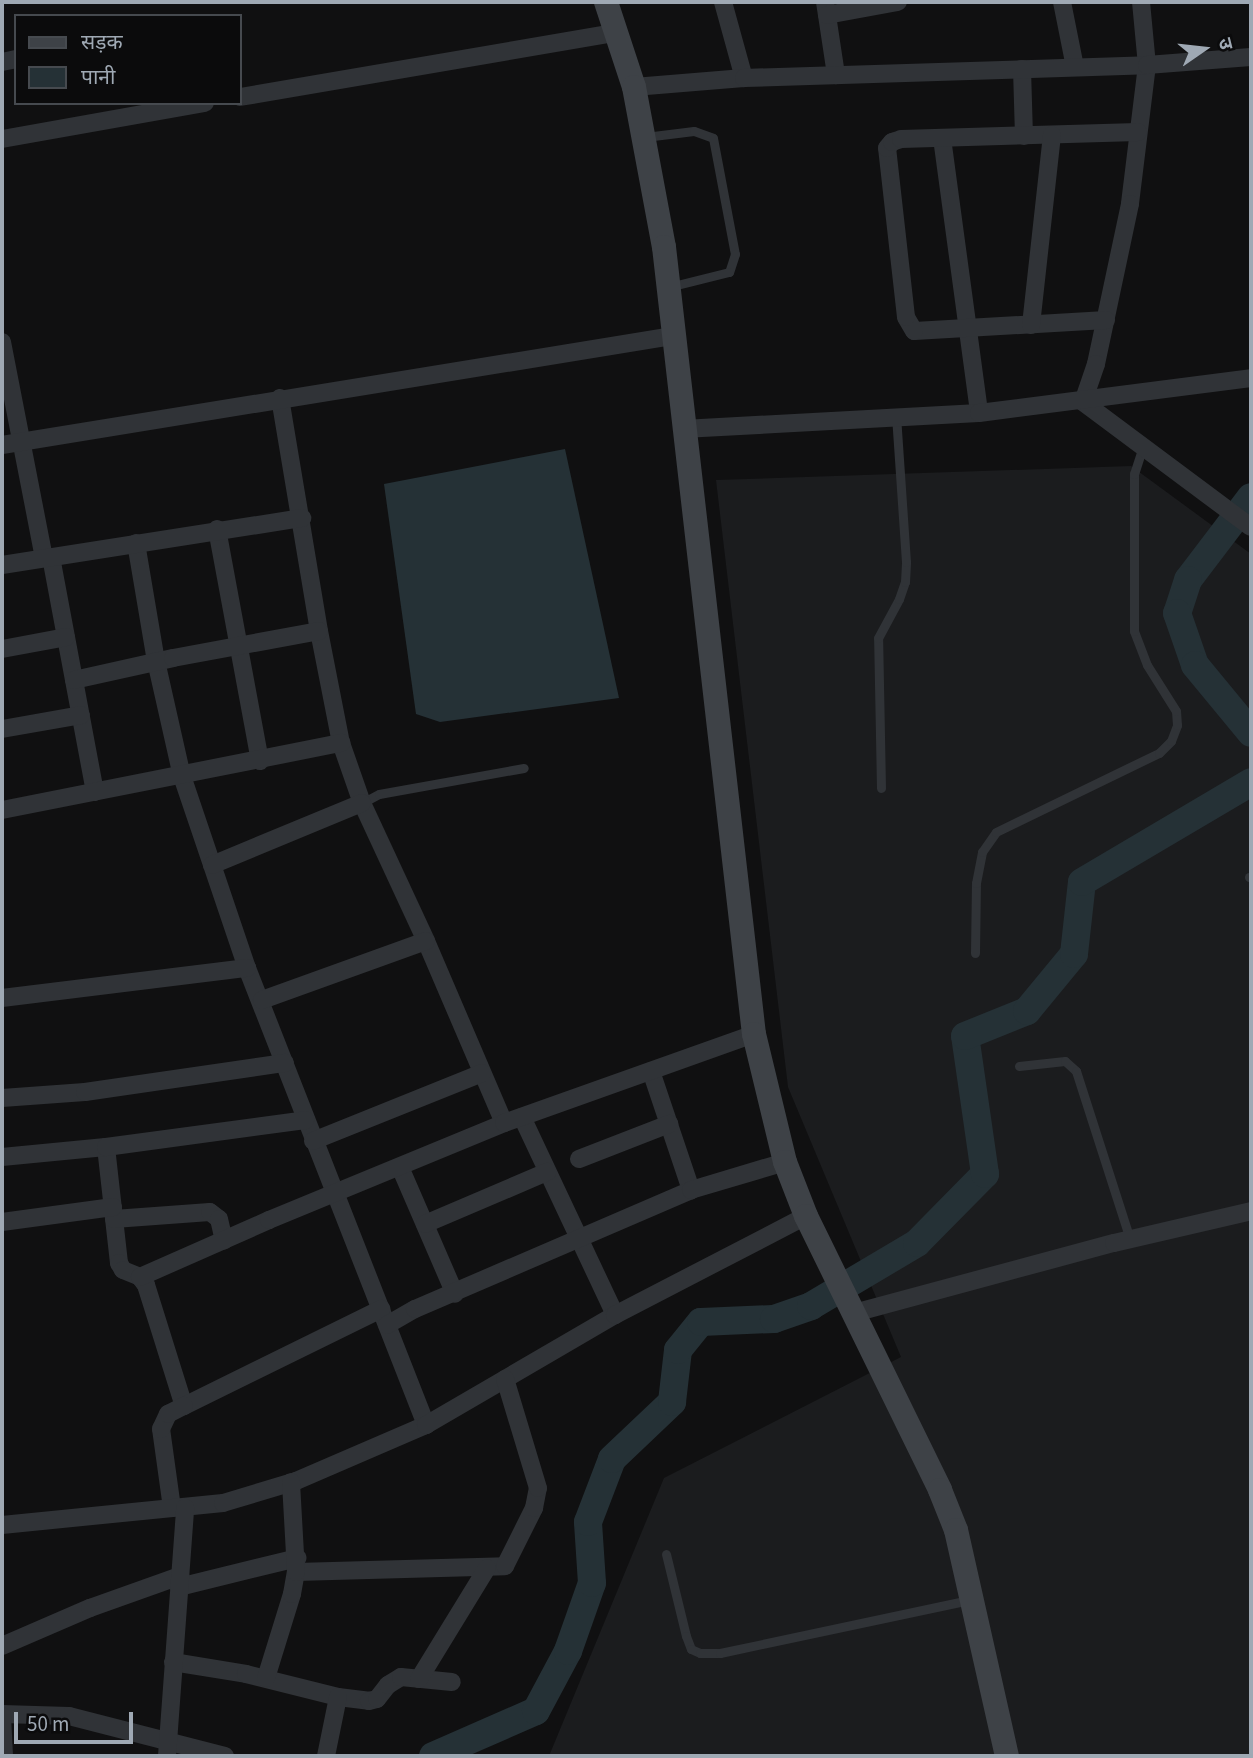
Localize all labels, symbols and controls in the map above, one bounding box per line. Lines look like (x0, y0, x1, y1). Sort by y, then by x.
legend (14, 14, 242, 105)
north arrow (1169, 14, 1239, 84)
text: सड़क (81, 27, 123, 57)
text: उ (1210, 35, 1239, 52)
text: पानी (81, 62, 115, 92)
scale bar (18, 1698, 136, 1742)
text: 50 m (27, 1709, 69, 1739)

